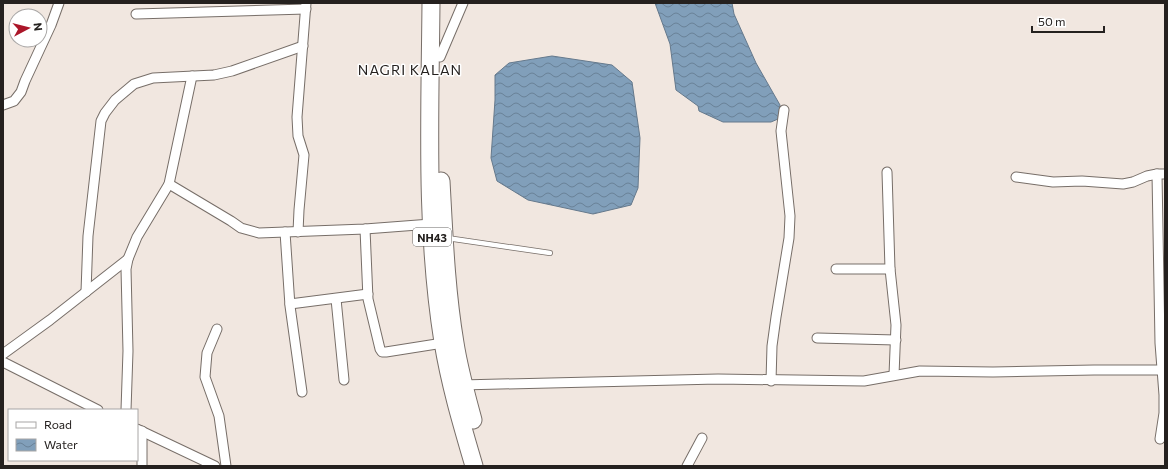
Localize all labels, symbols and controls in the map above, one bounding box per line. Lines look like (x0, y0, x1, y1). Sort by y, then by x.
north arrow (8, 8, 48, 48)
scale bar (1032, 8, 1104, 34)
text: 50 m (1038, 14, 1066, 28)
text: N (31, 22, 45, 32)
district label: NAGRI KALAN (358, 61, 462, 78)
road number: NH43 (413, 228, 451, 246)
legend (8, 409, 138, 461)
text: Road (44, 417, 72, 431)
text: Water (44, 437, 78, 451)

